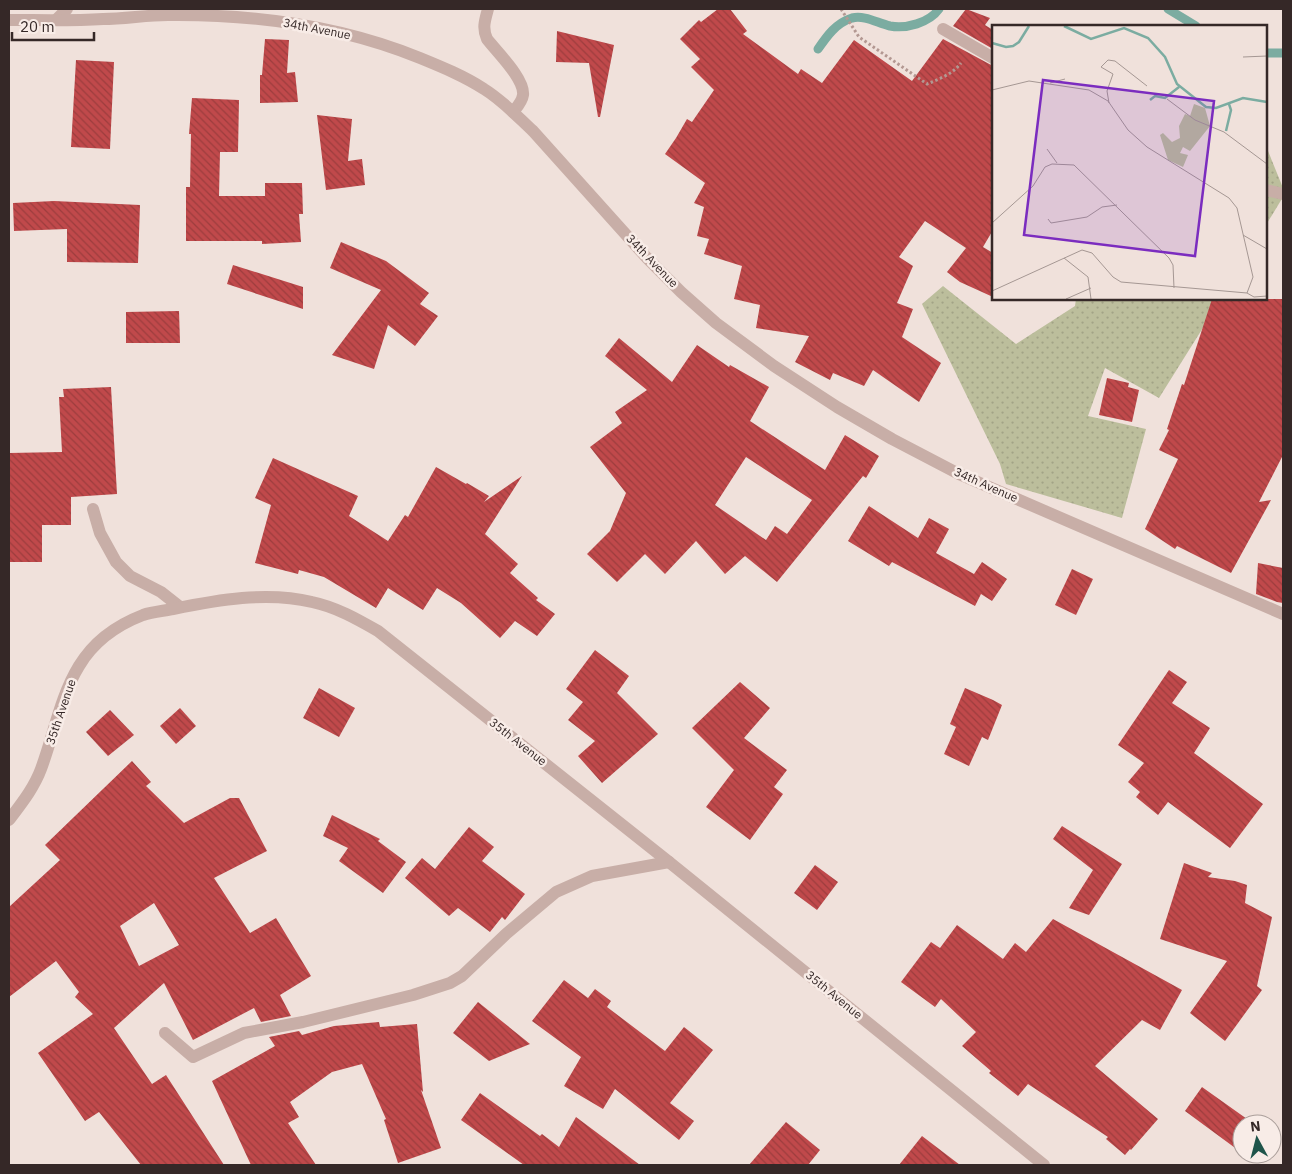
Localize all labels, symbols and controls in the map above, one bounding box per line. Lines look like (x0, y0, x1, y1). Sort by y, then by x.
scale bar (12, 10, 95, 42)
street label: 34th Avenue (282, 15, 352, 42)
text: 20 m (20, 17, 55, 36)
inset map (992, 25, 1267, 300)
street label: 34th Avenue (623, 231, 682, 291)
street label: 34th Avenue (952, 464, 1021, 505)
street label: 35th Avenue (42, 677, 79, 747)
street label: 35th Avenue (487, 715, 550, 769)
street label: 35th Avenue (803, 967, 866, 1022)
north arrow (1232, 1114, 1282, 1164)
text: N (1249, 1117, 1262, 1136)

